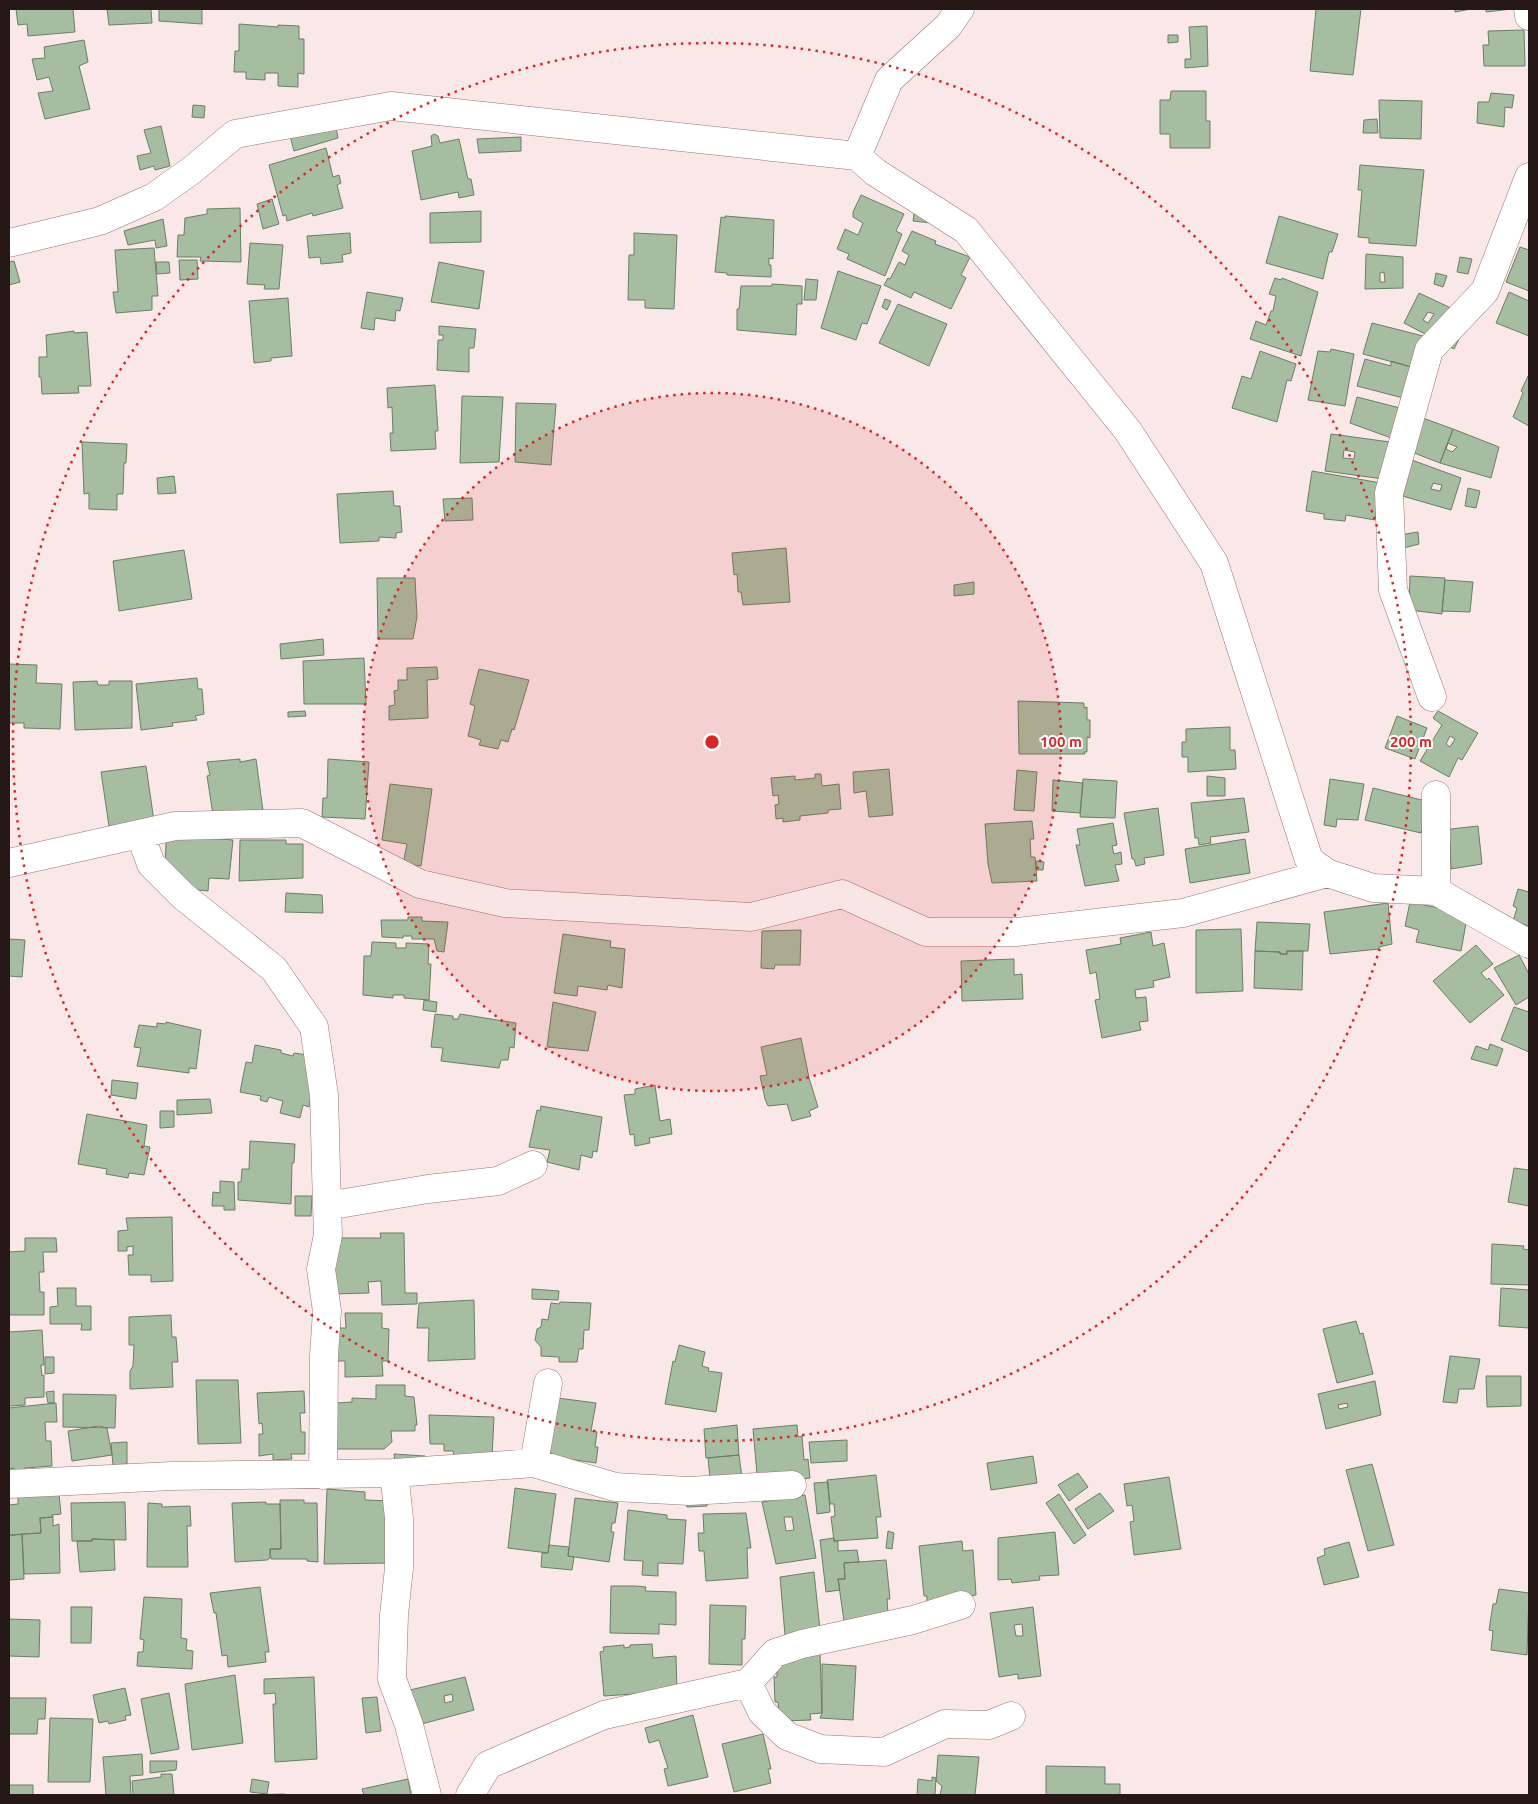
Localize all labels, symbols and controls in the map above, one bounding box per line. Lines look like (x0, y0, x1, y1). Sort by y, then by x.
centre of rings (703, 733, 721, 751)
text: 100 m (1040, 733, 1082, 750)
text: 200 m (1390, 733, 1432, 750)

